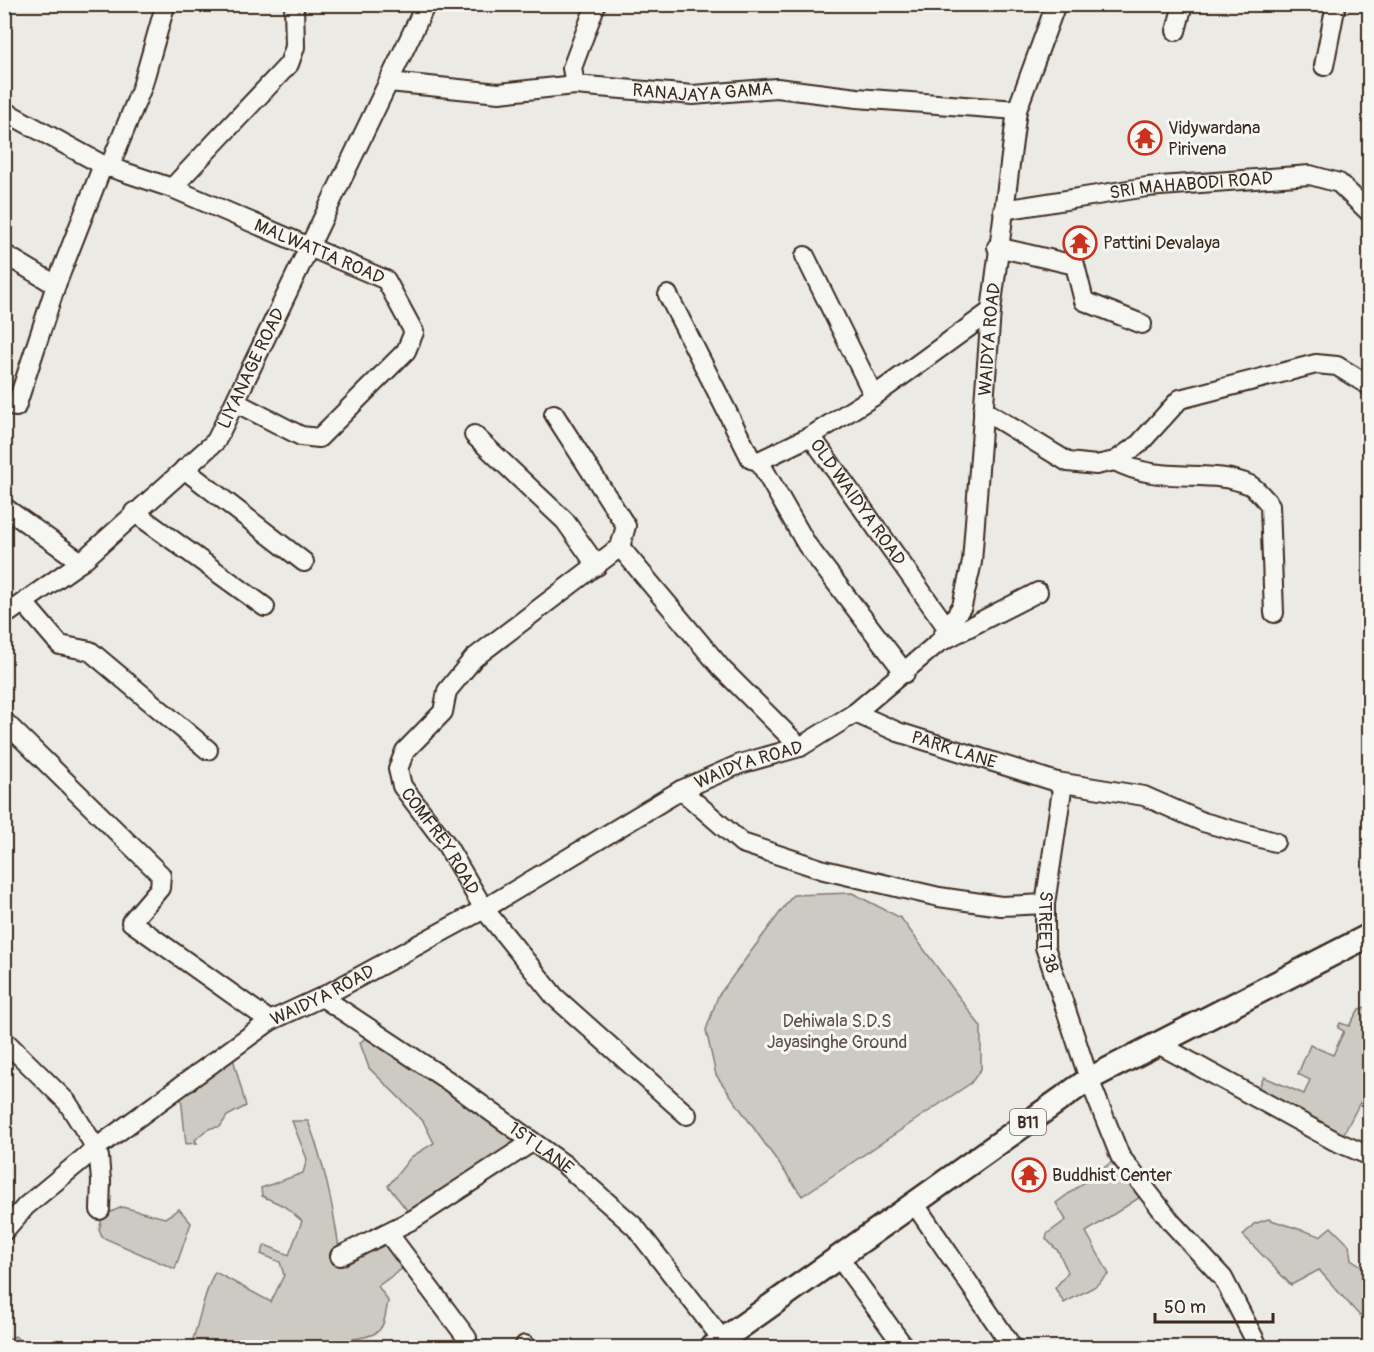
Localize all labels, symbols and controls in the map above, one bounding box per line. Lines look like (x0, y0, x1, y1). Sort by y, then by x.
street label: RANAJAYA GAMA (631, 77, 774, 107)
place label: Vidywardana Pirivena (1168, 117, 1260, 161)
temple icon: Vidywardana Pirivena (1127, 120, 1163, 156)
street label: SRI MAHABODI ROAD (1108, 167, 1274, 205)
street label: MALWATTA ROAD (251, 214, 388, 290)
temple icon: Pattini Devalaya (1062, 225, 1098, 261)
place label: Pattini Devalaya (1103, 232, 1220, 255)
street label: WAIDYA ROAD (974, 282, 1007, 397)
street label: LIYANAGE ROAD (213, 304, 290, 433)
street label: OLD WAIDYA ROAD (805, 434, 910, 570)
street label: PARK LANE (909, 726, 1000, 774)
street label: WAIDYA ROAD (691, 736, 806, 795)
street label: COMFREY ROAD (395, 783, 484, 899)
street label: STREET 38 (1033, 889, 1064, 976)
street label: WAIDYA ROAD (267, 960, 378, 1031)
park label: Dehiwala S.D.S Jayasinghe Ground (767, 1010, 907, 1054)
road number: B11 (1010, 1109, 1046, 1135)
street label: 1ST LANE (504, 1117, 578, 1179)
temple icon: Buddhist Center (1011, 1157, 1047, 1193)
place label: Buddhist Center (1052, 1164, 1173, 1187)
scale bar (1155, 1286, 1274, 1324)
text: 50 m (1164, 1296, 1206, 1319)

